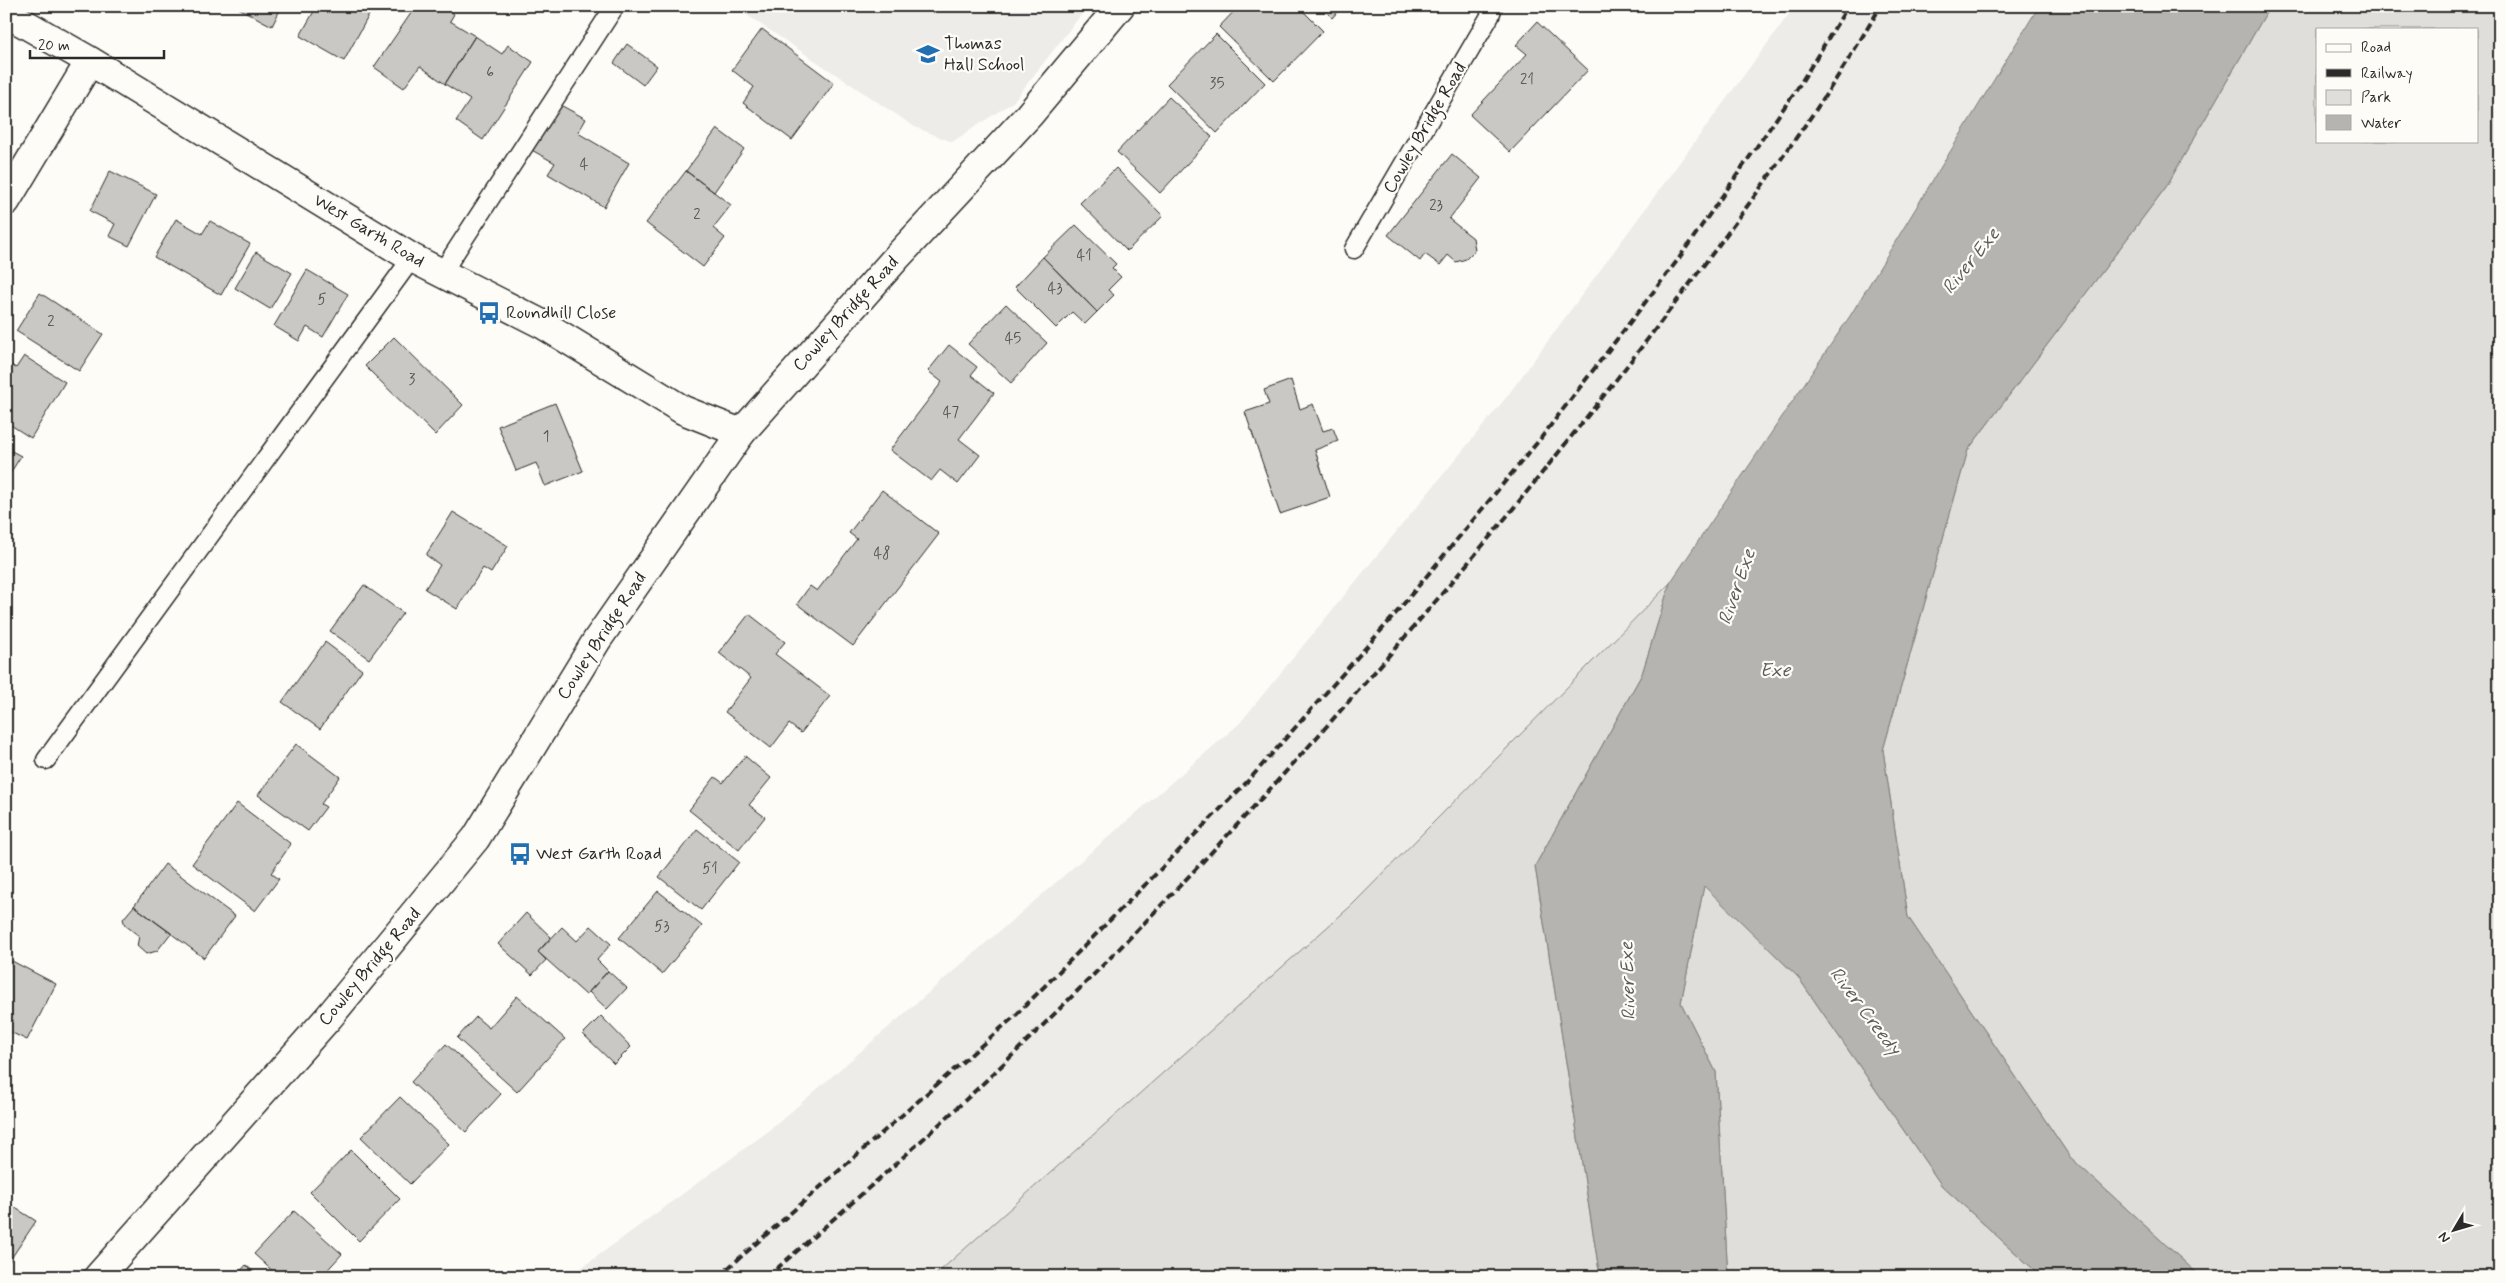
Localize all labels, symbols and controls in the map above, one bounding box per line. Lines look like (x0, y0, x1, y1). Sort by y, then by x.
scale bar (30, 28, 164, 60)
legend (2316, 28, 2478, 142)
place label: Thomas Hall School (944, 32, 1025, 77)
text: 20 m (38, 36, 70, 56)
text: Road (2361, 38, 2391, 58)
school or university icon: Thomas Hall School (915, 41, 941, 67)
street label: Cowley Bridge Road (1378, 58, 1474, 199)
house number: 6 (486, 63, 494, 83)
text: Railway (2361, 64, 2413, 84)
house number: 21 (1520, 70, 1534, 90)
house number: 35 (1210, 74, 1224, 94)
text: Park (2361, 88, 2391, 108)
text: Water (2361, 114, 2401, 134)
house number: 4 (580, 155, 589, 175)
street label: West Garth Road (309, 188, 429, 274)
house number: 23 (1429, 196, 1443, 216)
house number: 2 (693, 205, 701, 225)
water label: River Exe (1937, 222, 2006, 299)
house number: 41 (1076, 246, 1092, 266)
street label: Cowley Bridge Road (788, 251, 906, 378)
house number: 43 (1047, 279, 1063, 299)
house number: 5 (317, 290, 327, 310)
bus stop icon: Roundhill Close (476, 300, 502, 326)
place label: Roundhill Close (506, 301, 616, 325)
house number: 2 (47, 312, 55, 332)
house number: 45 (1005, 329, 1021, 349)
house number: 3 (409, 370, 416, 390)
house number: 47 (943, 403, 960, 423)
house number: 1 (543, 427, 549, 447)
house number: 48 (874, 544, 890, 564)
water label: River Exe (1712, 545, 1762, 628)
street label: Cowley Bridge Road (552, 568, 654, 706)
water label: Exe (1760, 658, 1792, 683)
bus stop icon: West Garth Road (507, 841, 533, 867)
place label: West Garth Road (536, 842, 662, 866)
house number: 51 (702, 859, 718, 879)
street label: Cowley Bridge Road (313, 903, 428, 1033)
house number: 53 (654, 917, 670, 937)
water label: River Exe (1614, 941, 1642, 1021)
water label: River Creedy (1824, 962, 1908, 1062)
north arrow (2428, 1206, 2478, 1256)
text: N (2435, 1228, 2455, 1247)

